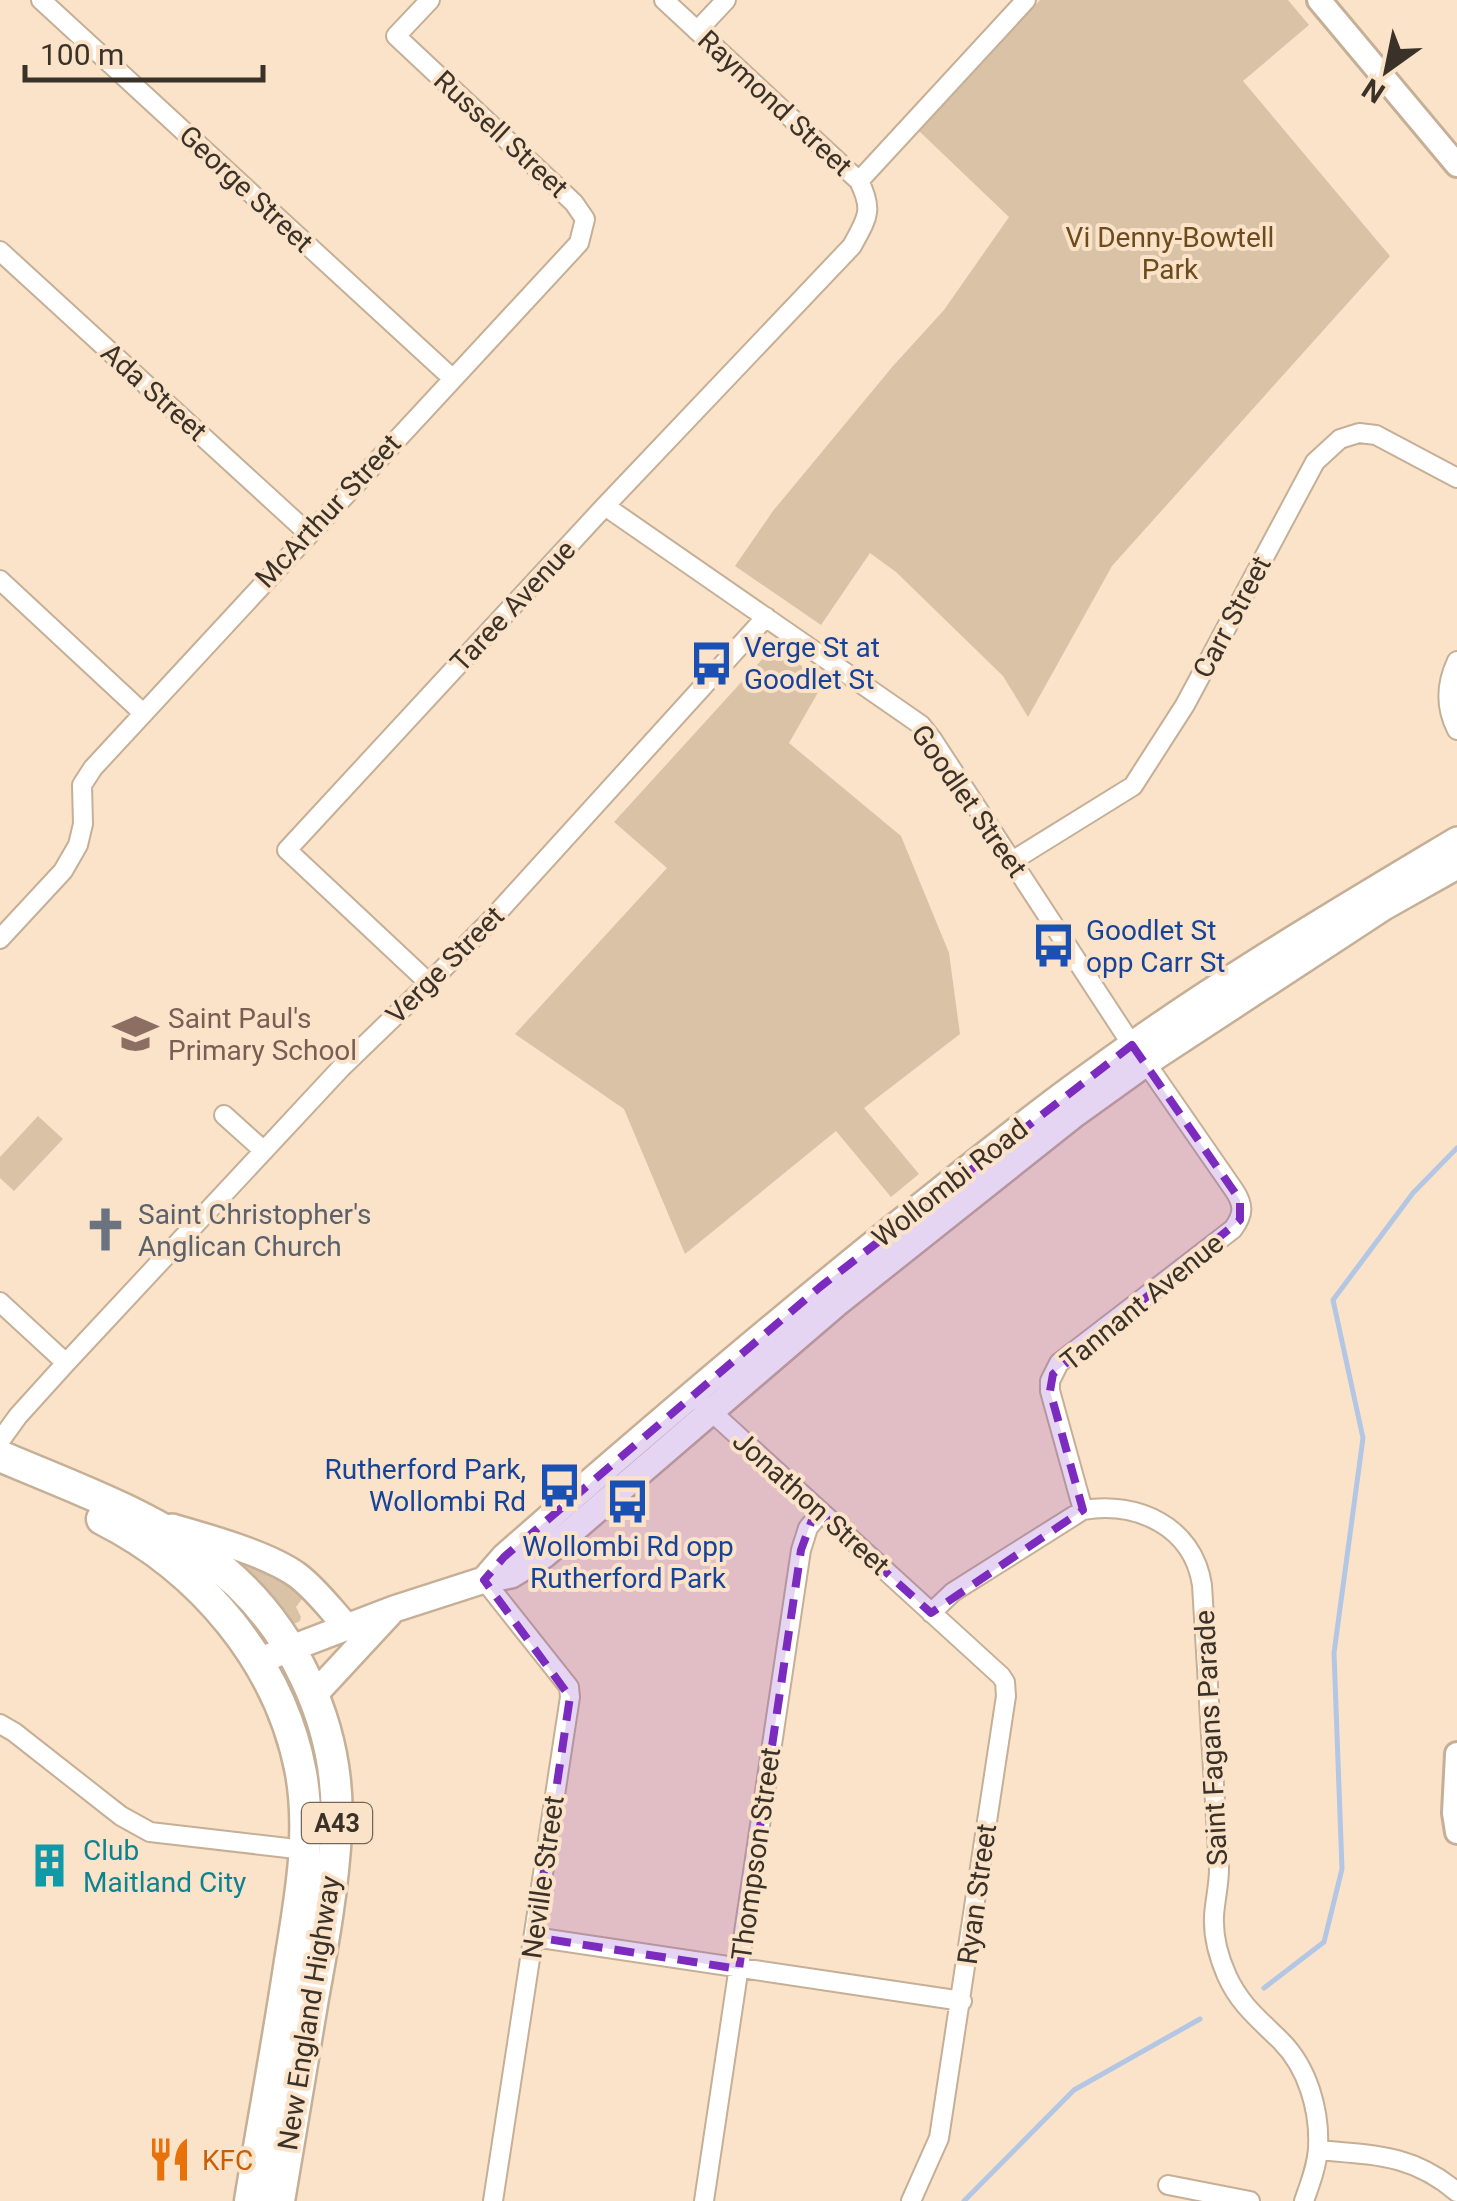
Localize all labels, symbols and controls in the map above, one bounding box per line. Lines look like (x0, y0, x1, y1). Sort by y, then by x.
scale bar (25, 20, 262, 82)
north arrow (1337, 20, 1437, 120)
street label: Raymond Street (691, 23, 859, 183)
text: 100 m (40, 37, 124, 72)
street label: Russell Street (427, 64, 575, 204)
text: N (1356, 71, 1391, 110)
street label: George Street (172, 119, 320, 259)
park label: Vi Denny-Bowtell Park (1066, 221, 1274, 286)
street label: Ada Street (95, 336, 213, 448)
street label: McArthur Street (248, 427, 408, 595)
street label: Taree Avenue (444, 533, 582, 679)
street label: Carr Street (1186, 550, 1278, 684)
place label: Verge St at Goodlet St (744, 631, 880, 696)
bus stop icon: Verge St at Goodlet St (687, 639, 735, 687)
street label: Goodlet Street (904, 718, 1034, 884)
street label: Verge Street (379, 899, 511, 1031)
place label: Goodlet St opp Carr St (1086, 914, 1226, 979)
bus stop icon: Goodlet St opp Carr St (1029, 922, 1077, 970)
place label: Saint Paul's Primary School (168, 1002, 357, 1067)
school or university icon: Saint Paul's Primary School (111, 1010, 159, 1058)
street label: Wollombi Road (866, 1112, 1034, 1254)
place label: Saint Christopher's Anglican Church (138, 1198, 371, 1263)
church icon: Saint Christopher's Anglican Church (81, 1206, 129, 1254)
street label: Tannant Avenue (1054, 1226, 1230, 1378)
street label: Jonathon Street (726, 1424, 896, 1582)
place label: Rutherford Park, Wollombi Rd (325, 1453, 526, 1518)
bus stop icon: Rutherford Park, Wollombi Rd (535, 1461, 583, 1509)
bus stop icon: Wollombi Rd opp Rutherford Park (604, 1477, 652, 1525)
place label: Wollombi Rd opp Rutherford Park (522, 1530, 734, 1595)
street label: Saint Fagans Parade (1188, 1609, 1234, 1867)
street label: Thompson Street (725, 1745, 787, 1963)
street label: Neville Street (515, 1793, 571, 1961)
road number: A43 (302, 1803, 372, 1843)
street label: Ryan Street (951, 1821, 1003, 1967)
place label: Club Maitland City (83, 1834, 246, 1899)
building icon: Club Maitland City (26, 1842, 74, 1890)
street label: New England Highway (271, 1873, 347, 2153)
restaurant icon: KFC (145, 2136, 193, 2184)
place label: KFC (202, 2144, 253, 2177)

